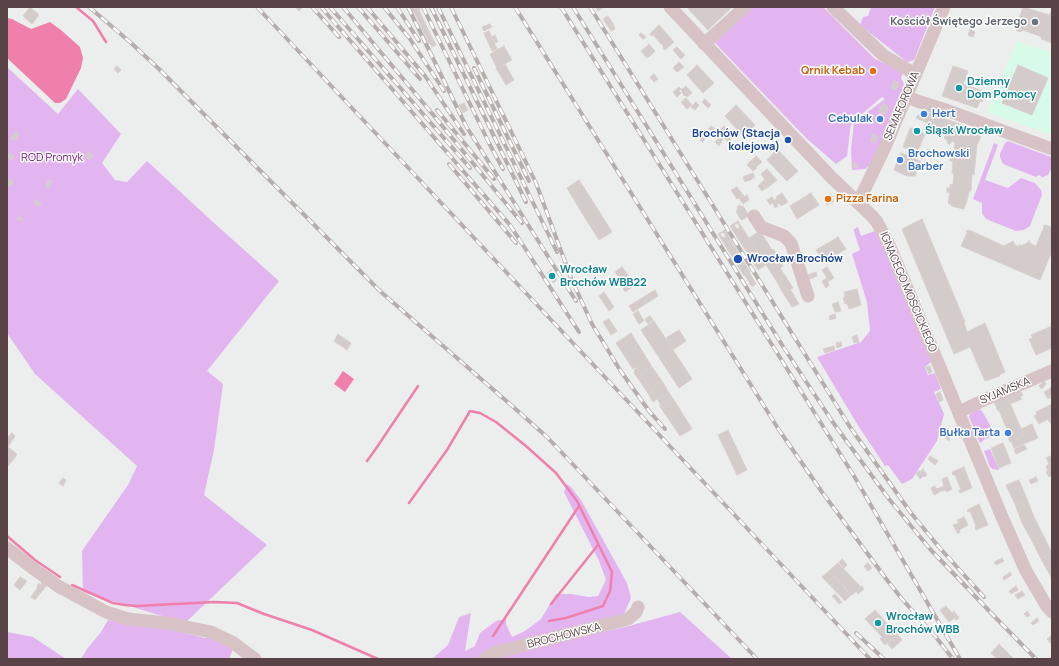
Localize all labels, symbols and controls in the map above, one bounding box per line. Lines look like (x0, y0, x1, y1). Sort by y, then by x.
place label: Kościół Świętego Jerzego (890, 15, 1027, 29)
marker: Kościół Świętego Jerzego (1030, 17, 1040, 27)
place label: Qrnik Kebab (801, 64, 865, 78)
marker: Qrnik Kebab (868, 66, 878, 76)
street label: SEMAFOROWA (882, 69, 922, 143)
place label: Dzienny Dom Pomocy (967, 75, 1036, 101)
marker: Dzienny Dom Pomocy (954, 83, 964, 93)
place label: Hert (932, 107, 956, 121)
marker: Hert (919, 109, 929, 119)
place label: Cebulak (828, 112, 872, 126)
marker: Cebulak (875, 114, 885, 124)
place label: Śląsk Wrocław (925, 124, 1003, 138)
marker: Śląsk Wrocław (912, 126, 922, 136)
place label: Brochów (Stacja kolejowa) (692, 127, 780, 153)
marker: Brochów (Stacja kolejowa) (783, 135, 793, 145)
place label: Brochowski Barber (908, 147, 969, 173)
park label: ROD Promyk (21, 151, 83, 165)
marker: Brochowski Barber (895, 155, 905, 165)
place label: Pizza Farina (836, 192, 899, 206)
marker: Pizza Farina (823, 194, 833, 204)
street label: IGNACEGO MOŚCICKIEGO (877, 230, 939, 354)
place label: Wrocław Brochów (747, 252, 843, 266)
marker: Wrocław Brochów (732, 253, 744, 265)
place label: Wrocław Brochów WBB22 (560, 263, 647, 289)
marker: Wrocław Brochów WBB22 (547, 271, 557, 281)
street label: SYJAMSKA (978, 375, 1032, 407)
place label: Bułka Tarta (940, 426, 1000, 440)
marker: Bułka Tarta (1003, 428, 1013, 438)
place label: Wrocław Brochów WBB (886, 610, 959, 636)
marker: Wrocław Brochów WBB (873, 618, 883, 628)
street label: BROCHOWSKA (526, 621, 602, 651)

